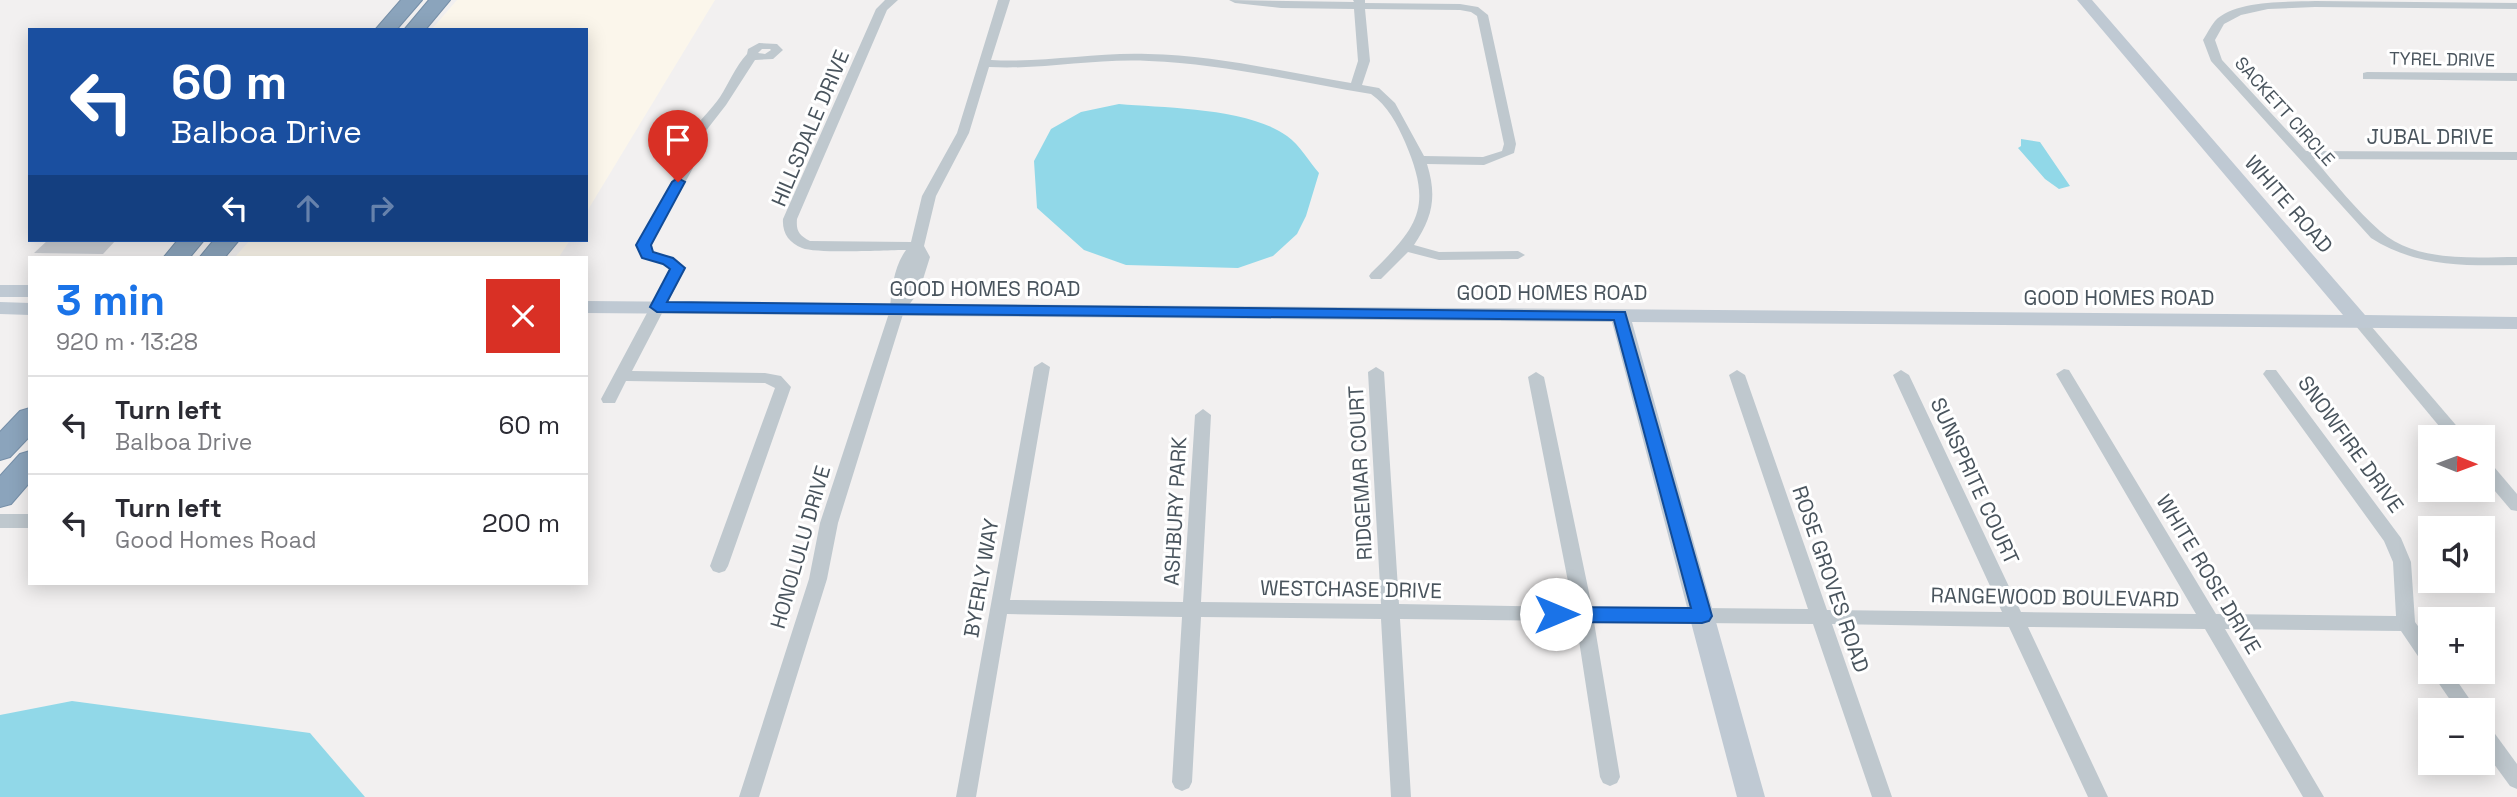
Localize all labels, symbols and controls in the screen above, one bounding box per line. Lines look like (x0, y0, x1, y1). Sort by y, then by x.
street label: HILLSDALE DRIVE (765, 46, 855, 210)
street label: TYREL DRIVE (2389, 47, 2495, 71)
text: 60 m (171, 51, 287, 113)
street label: SACKETT CIRCLE (2230, 52, 2340, 170)
icon: left (56, 56, 147, 147)
pin (648, 110, 708, 182)
text: Balboa Drive (171, 112, 362, 152)
icon: arrive (659, 121, 697, 159)
street label: JUBAL DRIVE (2367, 123, 2493, 150)
street label: WHITE ROAD (2239, 149, 2339, 259)
icon: left (216, 189, 254, 227)
icon: ahead (289, 189, 327, 227)
icon: right (362, 189, 400, 227)
text: 3 min (56, 274, 165, 327)
street label: GOOD HOMES ROAD (889, 275, 1081, 302)
button: close (486, 279, 560, 353)
street label: GOOD HOMES ROAD (1456, 279, 1648, 306)
street label: GOOD HOMES ROAD (2023, 284, 2215, 311)
text: 920 m · 13:28 (56, 327, 198, 357)
street label: SNOWFIRE DRIVE (2292, 370, 2410, 518)
street label: RIDGEMAR COURT (1342, 385, 1378, 561)
text: Turn left (115, 393, 222, 427)
street label: SUNSPRITE COURT (1924, 393, 2026, 569)
icon: left (56, 406, 94, 444)
text: 60 m (498, 408, 560, 442)
north arrow (2418, 425, 2496, 502)
map controls (2418, 425, 2495, 775)
text: Balboa Drive (115, 427, 252, 457)
street label: ASHBURY PARK (1158, 436, 1192, 586)
street label: HONOLULU DRIVE (764, 462, 836, 632)
street label: ROSE GROVES ROAD (1786, 482, 1876, 676)
street label: WHITE ROSE DRIVE (2151, 489, 2267, 659)
text: Turn left (115, 491, 222, 525)
icon: left (56, 504, 94, 542)
text: 200 m (482, 506, 560, 540)
street label: BYERLY WAY (957, 516, 1005, 640)
button: sound (2418, 516, 2495, 593)
text: Good Homes Road (115, 525, 317, 555)
street label: WESTCHASE DRIVE (1260, 574, 1442, 604)
position arrow (1519, 577, 1593, 651)
street label: RANGEWOOD BOULEVARD (1930, 581, 2180, 613)
button: + (2418, 607, 2495, 684)
button: − (2418, 698, 2495, 775)

